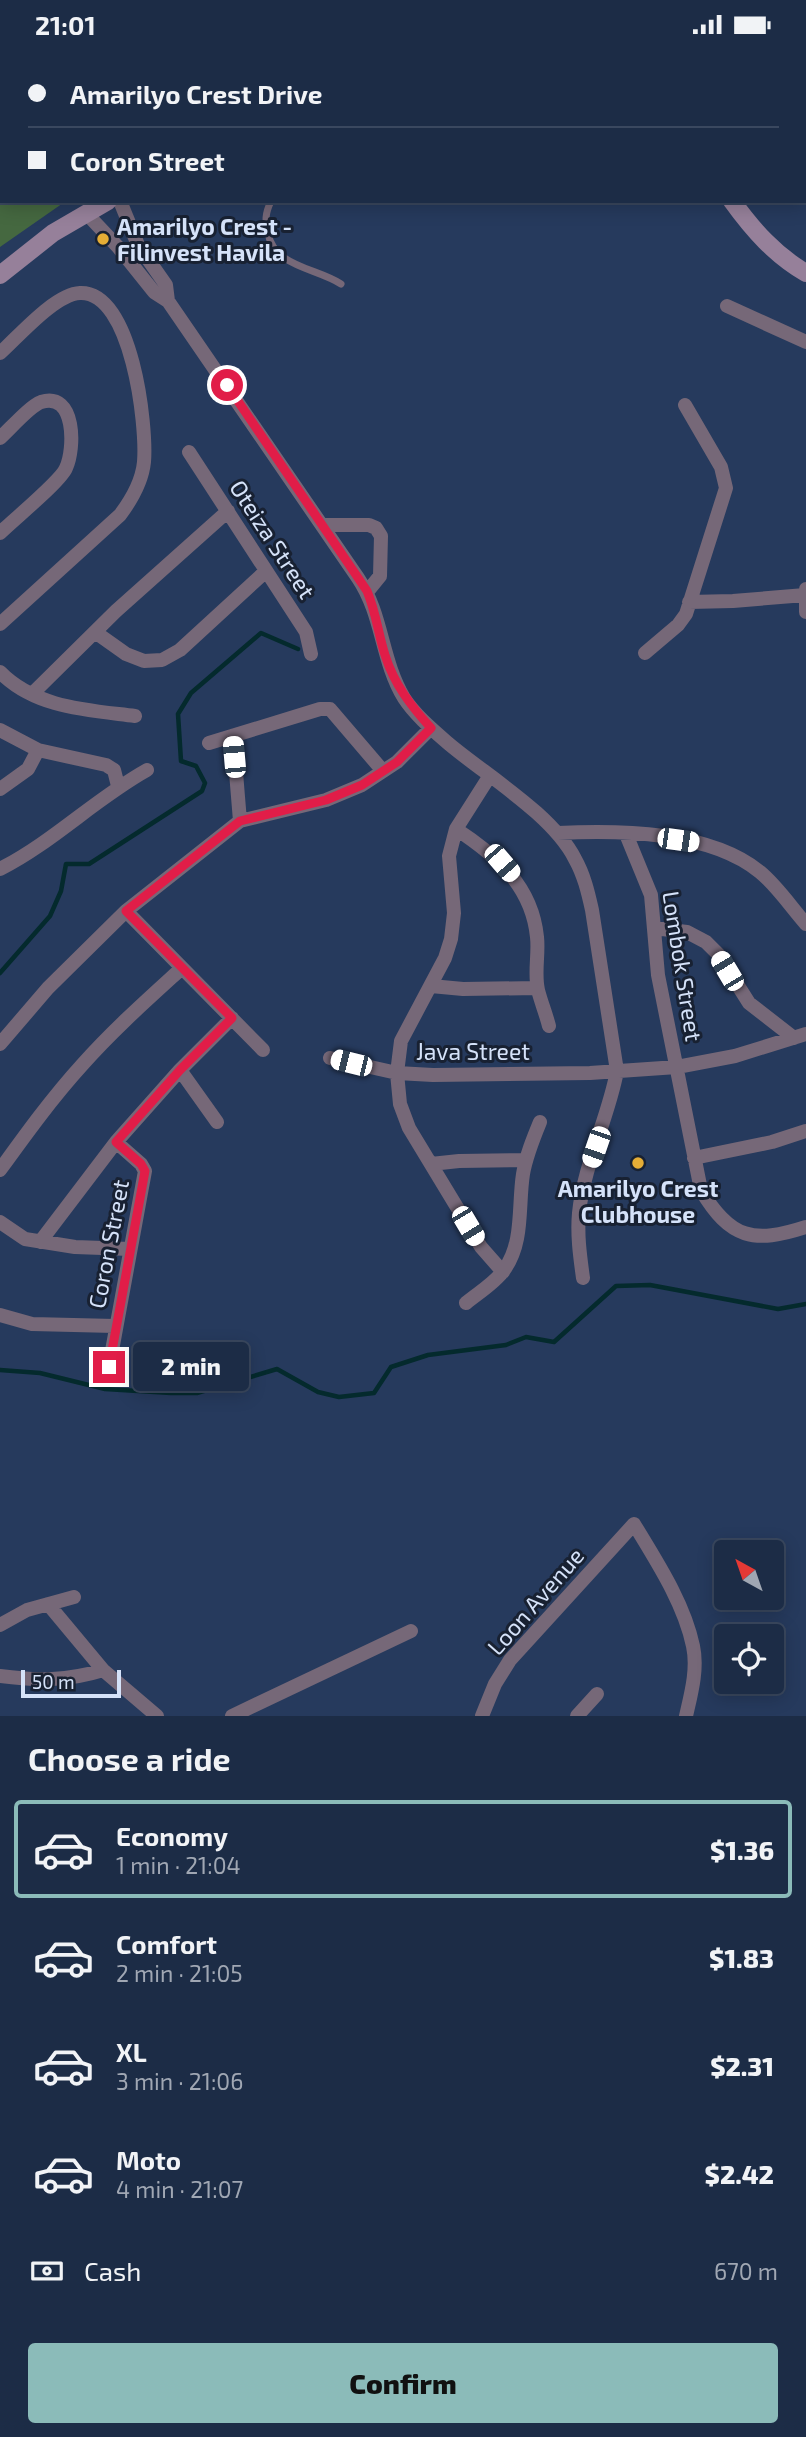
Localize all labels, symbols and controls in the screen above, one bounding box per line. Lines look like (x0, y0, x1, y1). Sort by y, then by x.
text: 21:01 (35, 9, 96, 40)
text: Amarilyo Crest Drive (70, 78, 322, 109)
text: Coron Street (70, 145, 225, 176)
place label: Amarilyo Crest - Filinvest Havila (117, 212, 292, 266)
marker: Amarilyo Crest - Filinvest Havila (95, 231, 111, 247)
route start (211, 369, 243, 401)
street label: Oteiza Street (224, 475, 322, 604)
car (222, 735, 247, 779)
car (656, 827, 701, 853)
car (481, 840, 524, 886)
street label: Lombok Street (657, 889, 709, 1043)
car (708, 948, 747, 994)
street label: Java Street (416, 1037, 530, 1065)
car (329, 1048, 374, 1078)
car (580, 1124, 613, 1170)
marker: Amarilyo Crest Clubhouse (630, 1155, 646, 1171)
place label: Amarilyo Crest Clubhouse (558, 1174, 718, 1228)
street label: Coron Street (82, 1177, 134, 1311)
car (449, 1203, 488, 1249)
callout: 2 min (134, 1343, 249, 1391)
route end (93, 1351, 125, 1383)
text: 2 min (161, 1352, 221, 1380)
north arrow (714, 1540, 784, 1610)
map controls (714, 1540, 784, 1694)
street label: Loon Avenue (481, 1542, 589, 1660)
button: locate (714, 1624, 784, 1694)
scale bar (21, 1667, 121, 1699)
text: 50 m (32, 1670, 75, 1693)
text: Choose a ride (28, 1739, 231, 1777)
icon: car (32, 1818, 95, 1881)
text: Economy (116, 1820, 228, 1851)
text: $1.36 (710, 1834, 774, 1865)
text: 1 min · 21:04 (116, 1851, 241, 1879)
icon: car (32, 1926, 95, 1989)
text: Comfort (116, 1928, 217, 1959)
text: $1.83 (709, 1942, 774, 1973)
text: 2 min · 21:05 (116, 1959, 243, 1987)
icon: car (32, 2034, 95, 2097)
text: XL (116, 2036, 147, 2067)
text: $2.31 (710, 2050, 774, 2081)
text: 3 min · 21:06 (116, 2067, 243, 2095)
icon: car (32, 2142, 95, 2205)
text: Moto (116, 2144, 181, 2175)
text: $2.42 (705, 2158, 774, 2189)
text: 4 min · 21:07 (116, 2175, 243, 2203)
icon: cash (28, 2252, 66, 2290)
text: Cash (84, 2255, 141, 2286)
text: 670 m (714, 2257, 778, 2285)
button: Confirm (28, 2343, 778, 2423)

